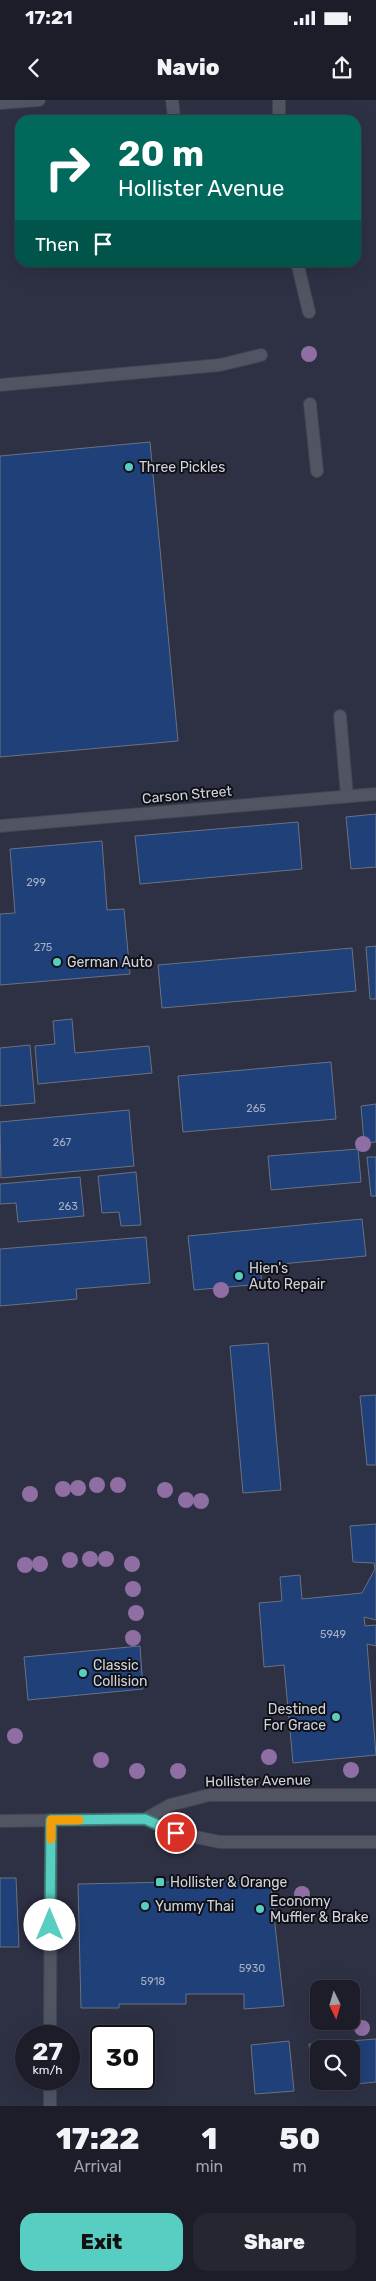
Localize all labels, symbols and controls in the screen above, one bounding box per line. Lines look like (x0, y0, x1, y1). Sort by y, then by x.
text: 17:21 (25, 6, 73, 29)
icon: back (20, 54, 48, 82)
text: Navio (157, 54, 219, 81)
icon: share (328, 54, 356, 82)
text: 20 m (118, 133, 204, 175)
icon: right (35, 135, 100, 200)
text: Hollister Avenue (118, 175, 284, 202)
icon: arrive (89, 230, 117, 258)
text: Then (35, 233, 79, 256)
place label: Three Pickles (139, 459, 225, 476)
marker: Three Pickles (123, 461, 135, 473)
street label: Carson Street (141, 783, 233, 807)
house number: 299 (26, 876, 46, 889)
house number: 275 (34, 941, 53, 954)
place label: German Auto (67, 954, 153, 971)
marker: German Auto (51, 956, 63, 968)
house number: 265 (246, 1102, 266, 1115)
house number: 267 (53, 1136, 72, 1149)
house number: 263 (58, 1200, 78, 1213)
place label: Hien's Auto Repair (249, 1260, 326, 1293)
marker: Hien's Auto Repair (233, 1270, 245, 1282)
house number: 5949 (320, 1628, 346, 1641)
place label: Classic Collision (93, 1657, 148, 1690)
marker: Classic Collision (77, 1667, 89, 1679)
place label: Destined For Grace (263, 1701, 326, 1734)
marker: Destined For Grace (330, 1711, 342, 1723)
street label: Hollister Avenue (205, 1772, 311, 1790)
pin (155, 1812, 197, 1854)
icon: arrive (162, 1819, 190, 1847)
place label: Hollister & Orange (170, 1874, 287, 1891)
marker: Hollister & Orange (154, 1876, 166, 1888)
place label: Economy Muffler & Brake (270, 1893, 369, 1926)
position arrow (23, 1898, 75, 1950)
place label: Yummy Thai (155, 1898, 234, 1915)
marker: Yummy Thai (139, 1900, 151, 1912)
marker: Economy Muffler & Brake (254, 1903, 266, 1915)
house number: 5930 (239, 1962, 265, 1975)
house number: 5918 (141, 1975, 165, 1988)
north arrow (310, 1980, 360, 2030)
map controls (310, 1980, 360, 2090)
speed limit sign: 30 (90, 2025, 155, 2090)
text: 27 (32, 2037, 63, 2066)
button: search (310, 2040, 360, 2090)
text: km/h (33, 2063, 62, 2077)
text: 17:22 (56, 2121, 140, 2157)
text: 1 (201, 2121, 217, 2157)
text: 50 (279, 2121, 320, 2157)
text: Arrival (74, 2157, 122, 2176)
text: min (195, 2157, 223, 2176)
text: m (292, 2157, 307, 2176)
button: Exit (20, 2213, 183, 2271)
button: Share (193, 2213, 356, 2271)

